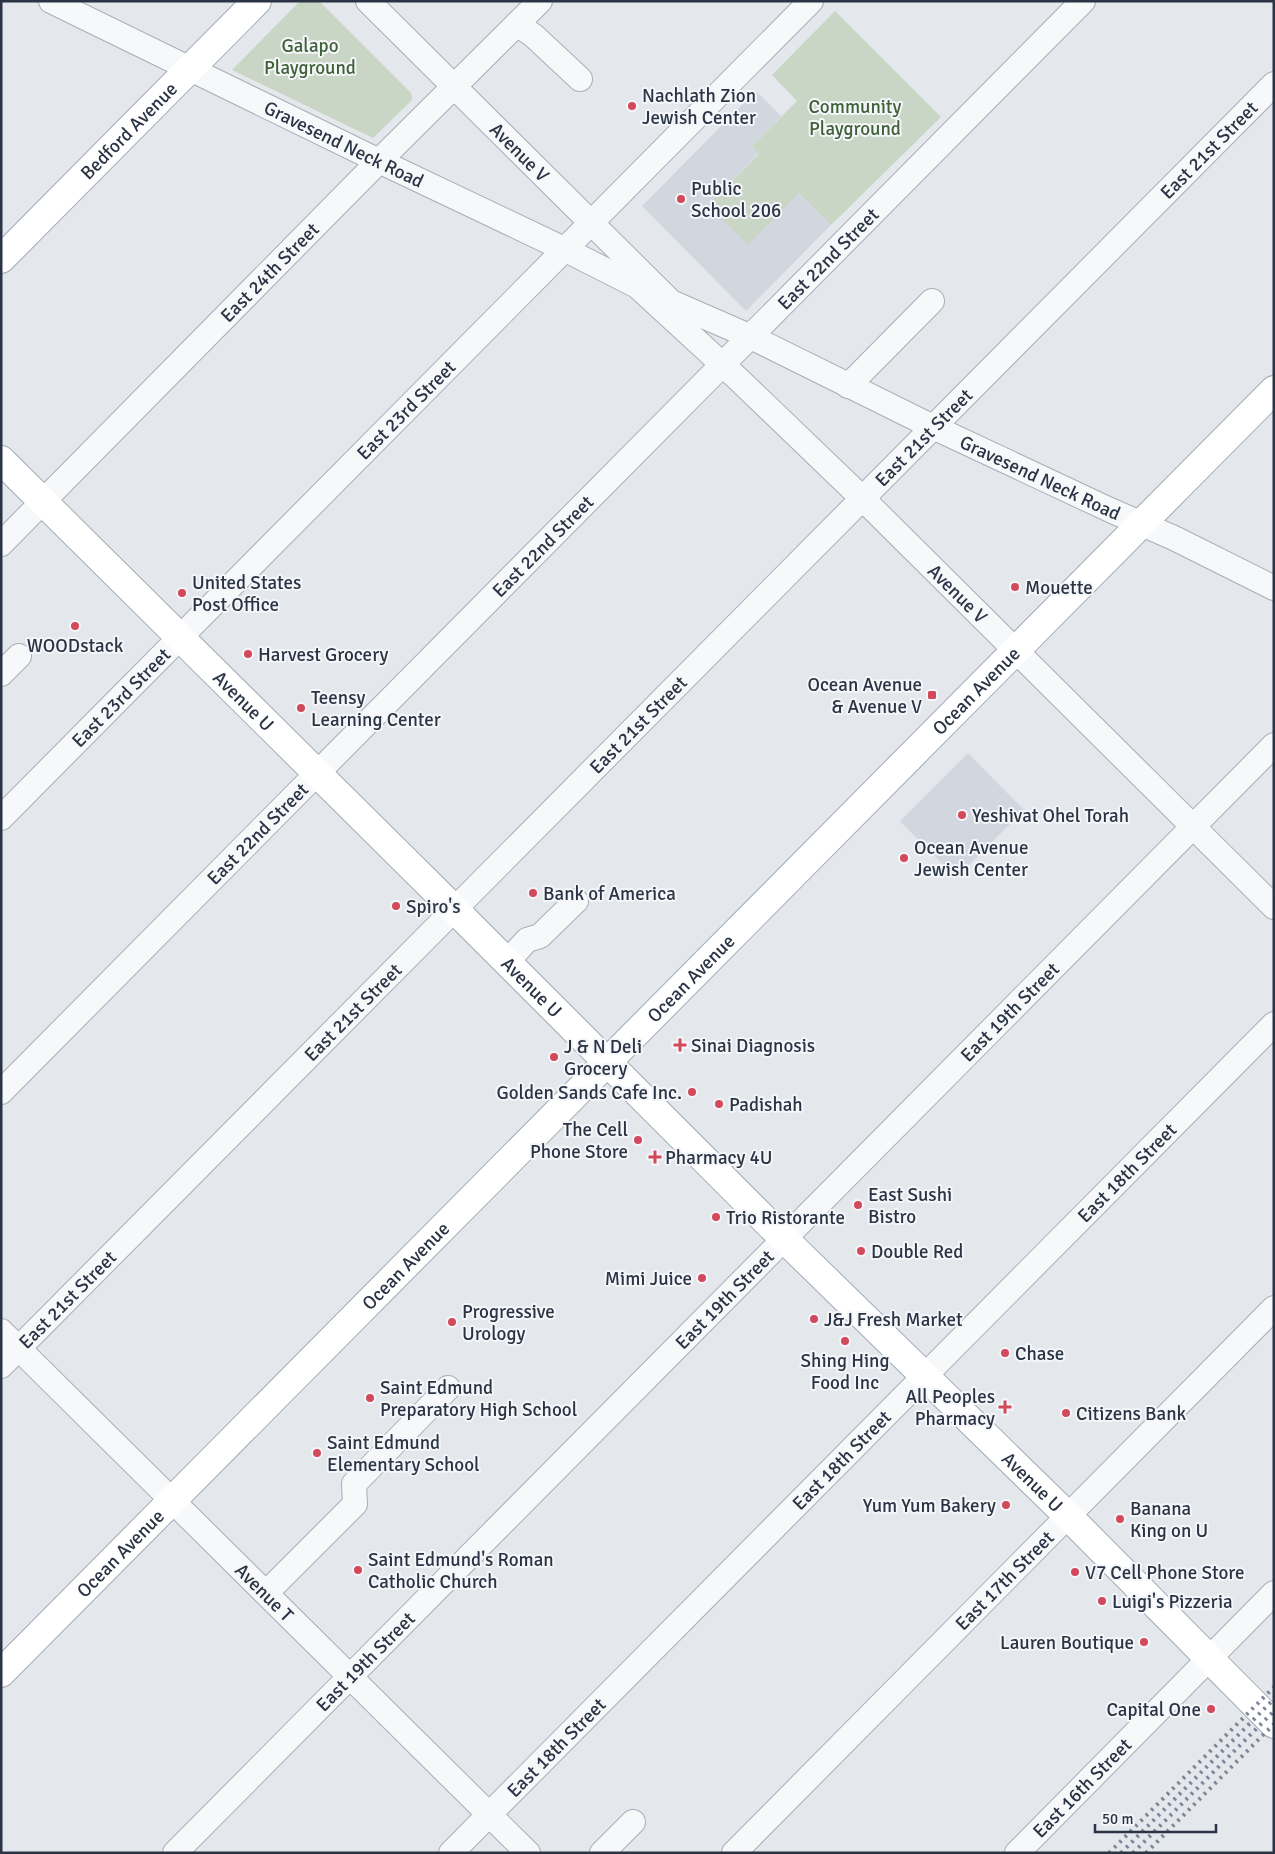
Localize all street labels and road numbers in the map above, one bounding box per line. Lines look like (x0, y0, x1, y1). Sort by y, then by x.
street label: Bedford Avenue (76, 77, 183, 185)
street label: Gravesend Neck Road (260, 96, 427, 194)
street label: East 21st Street (1156, 96, 1264, 205)
street label: Avenue V (484, 118, 554, 187)
street label: East 22nd Street (773, 203, 884, 315)
street label: East 24th Street (216, 218, 325, 328)
street label: East 23rd Street (352, 355, 461, 465)
street label: East 21st Street (870, 383, 978, 492)
street label: Gravesend Neck Road (956, 430, 1124, 526)
street label: East 22nd Street (487, 490, 599, 603)
street label: Avenue V (922, 559, 992, 629)
street label: Ocean Avenue (928, 642, 1025, 740)
street label: East 23rd Street (67, 643, 176, 753)
street label: Avenue U (208, 666, 279, 737)
street label: East 21st Street (585, 671, 693, 779)
street label: East 22nd Street (202, 778, 314, 890)
street label: Ocean Avenue (642, 930, 740, 1028)
street label: Avenue U (496, 952, 567, 1023)
street label: East 19th Street (956, 957, 1065, 1067)
street label: East 21st Street (299, 958, 407, 1067)
street label: East 18th Street (1073, 1118, 1182, 1228)
street label: Ocean Avenue (357, 1217, 455, 1315)
street label: East 19th Street (670, 1245, 780, 1355)
street label: East 21st Street (14, 1246, 122, 1354)
street label: East 18th Street (787, 1405, 897, 1515)
street label: Avenue U (996, 1447, 1068, 1518)
street label: Ocean Avenue (72, 1505, 170, 1603)
street label: East 17th Street (950, 1526, 1060, 1636)
street label: Avenue T (229, 1559, 299, 1627)
street label: East 19th Street (311, 1607, 421, 1717)
street label: East 18th Street (502, 1693, 611, 1803)
street label: East 16th Street (1028, 1733, 1137, 1843)

